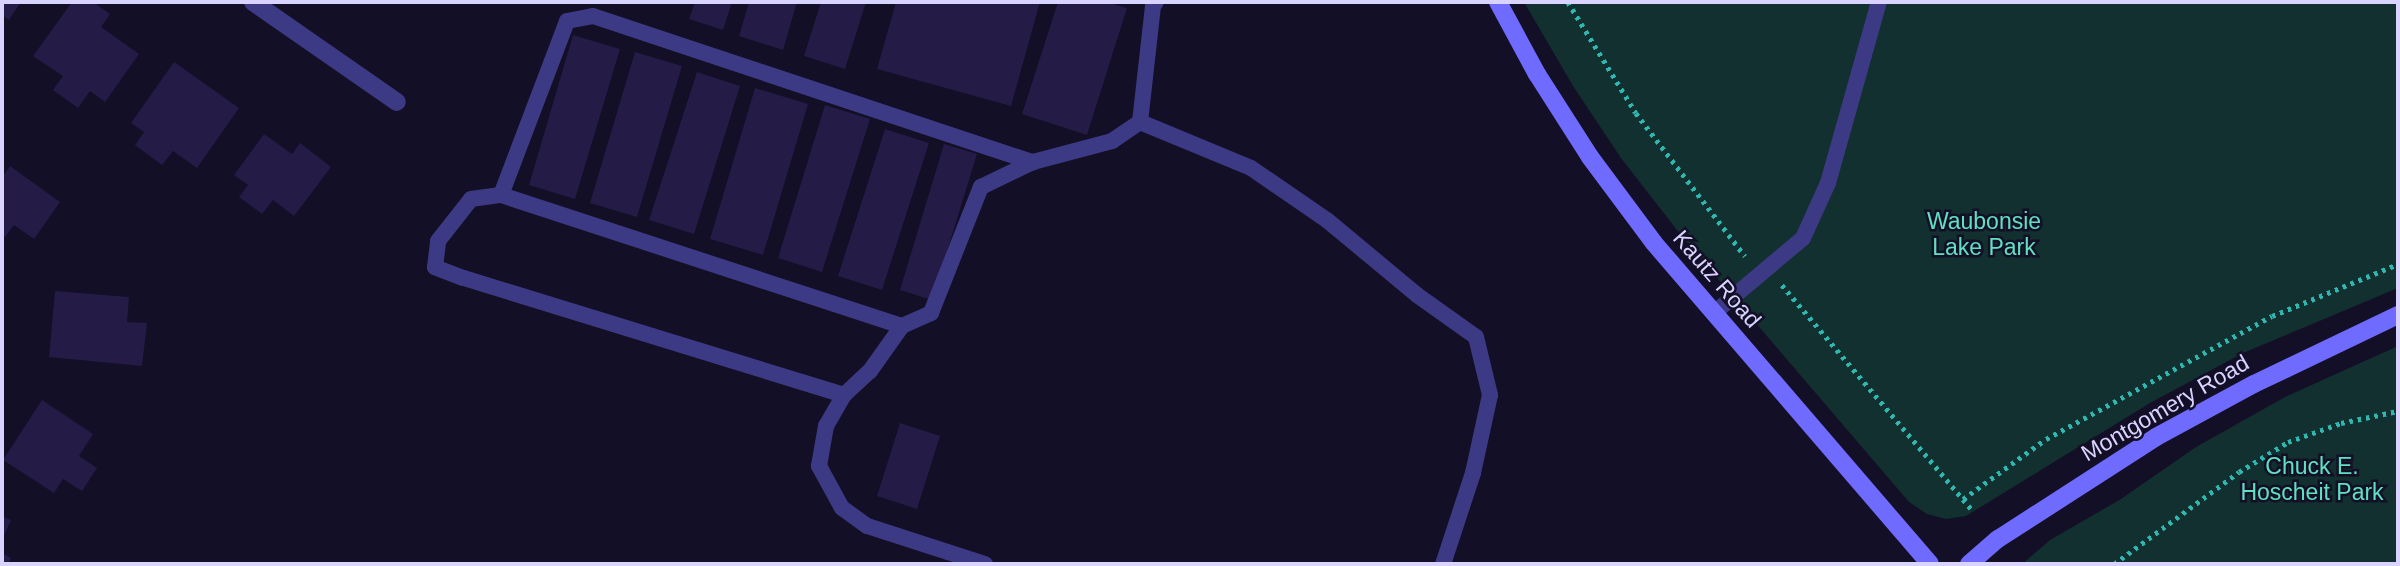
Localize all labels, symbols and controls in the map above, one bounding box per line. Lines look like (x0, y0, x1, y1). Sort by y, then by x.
park label: Waubonsie Lake Park (1927, 207, 2041, 261)
street label: Kautz Road (1667, 225, 1767, 333)
street label: Montgomery Road (2076, 349, 2254, 467)
park label: Chuck E. Hoscheit Park (2240, 452, 2384, 506)

